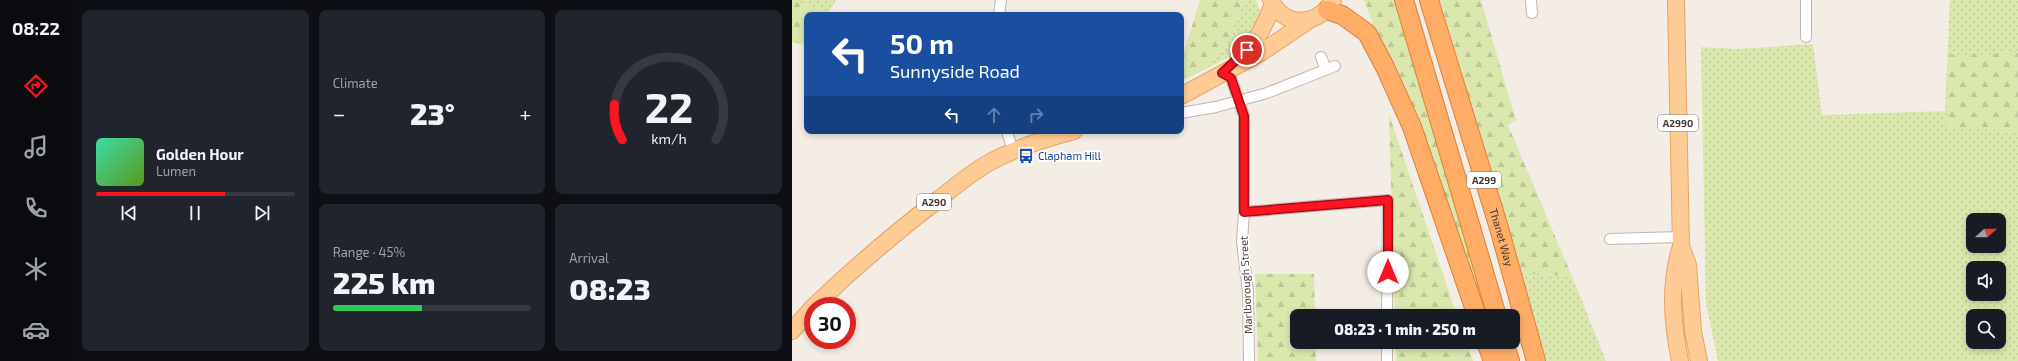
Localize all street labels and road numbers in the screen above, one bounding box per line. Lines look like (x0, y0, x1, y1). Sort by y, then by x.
road number: A2990 (1658, 115, 1698, 131)
road number: A299 (1467, 172, 1501, 188)
road number: A290 (917, 194, 951, 210)
street label: Thanet Way (1487, 206, 1516, 268)
street label: Marlborough Street (1236, 236, 1255, 334)

